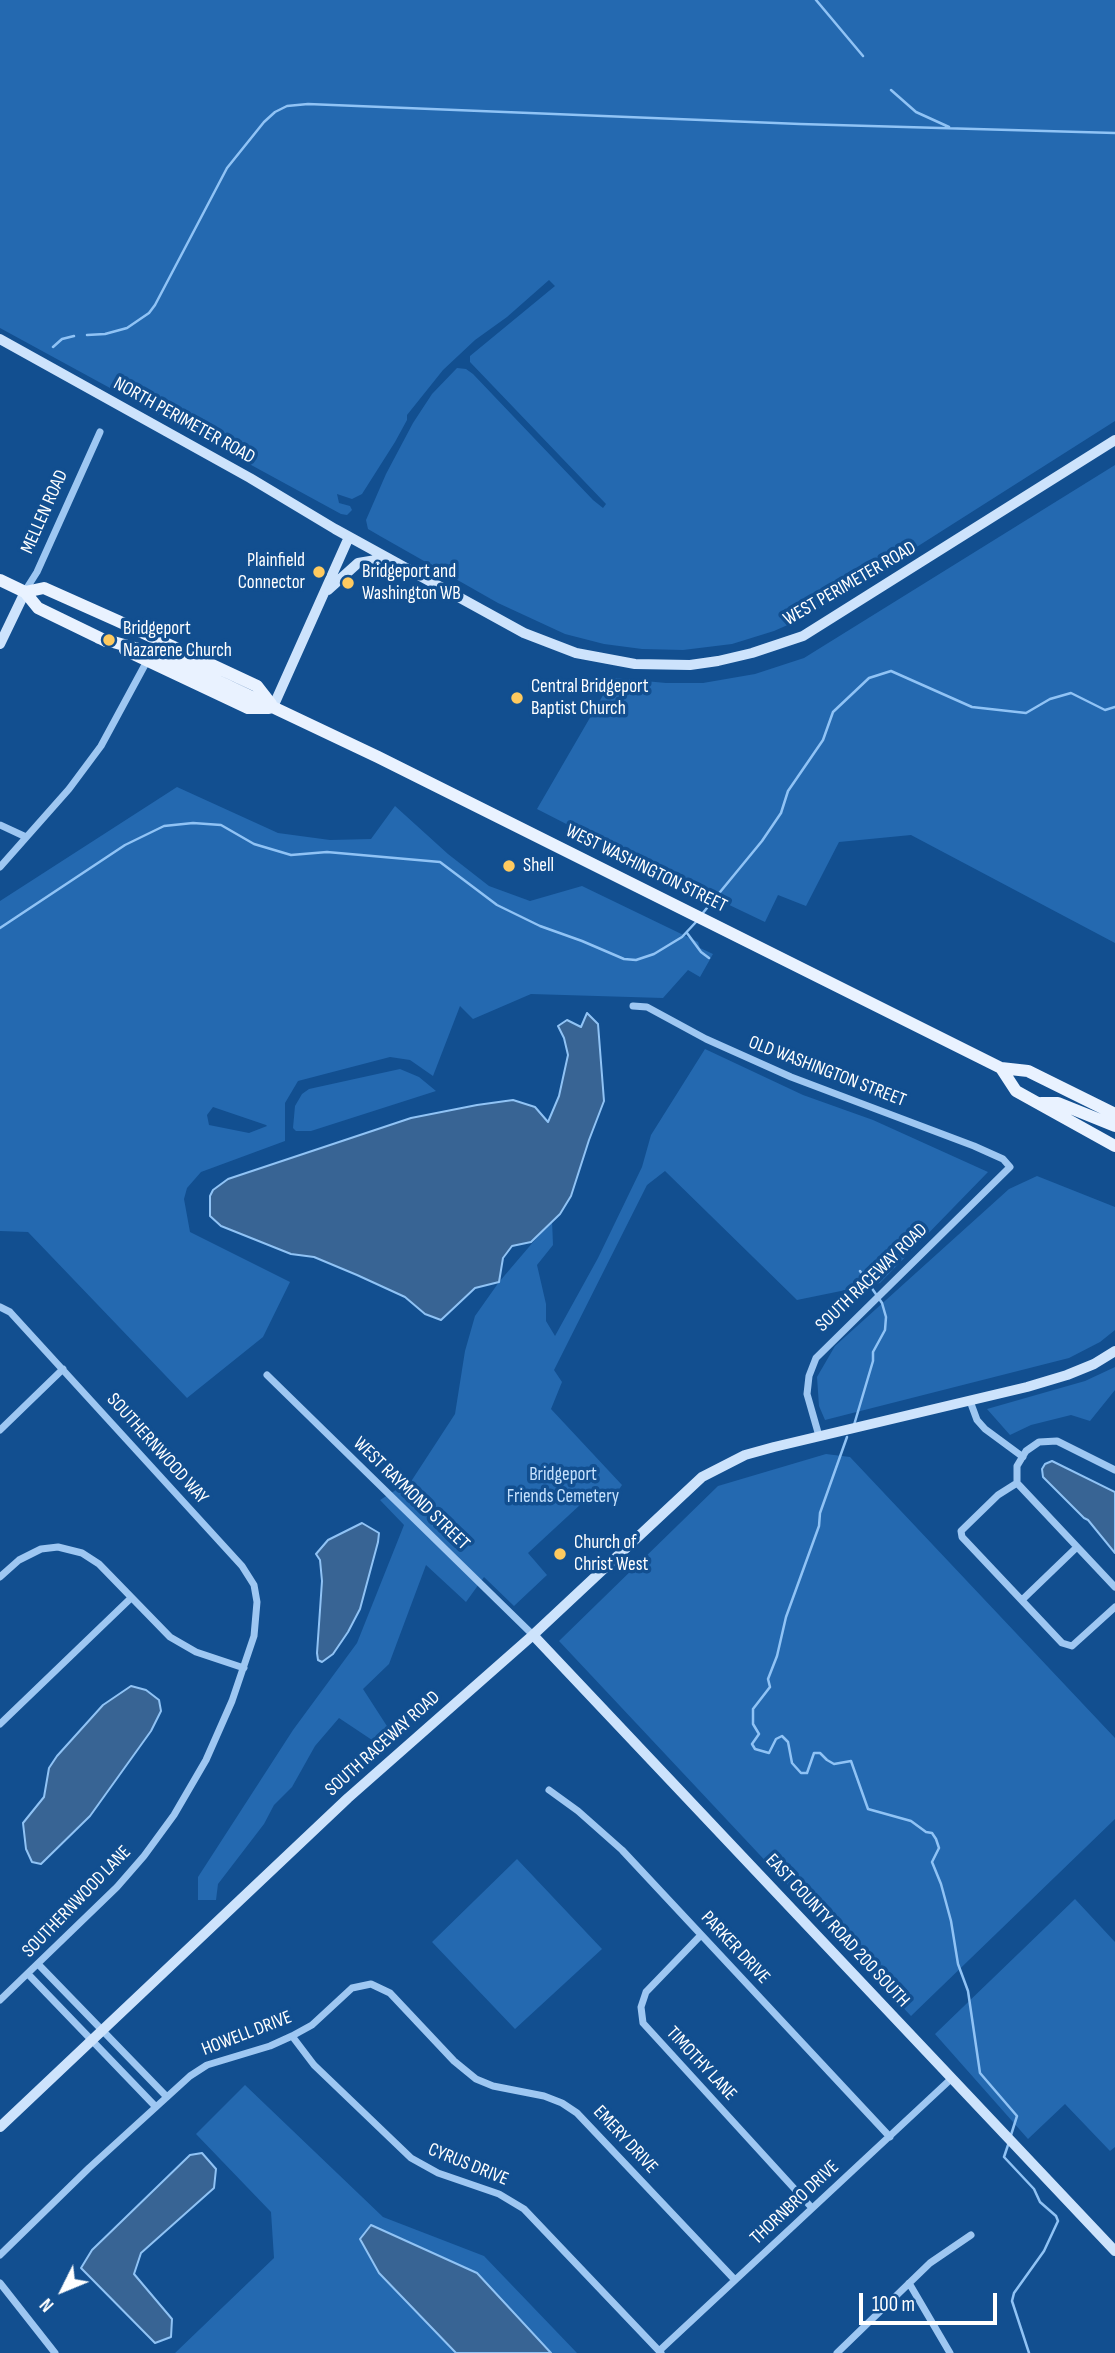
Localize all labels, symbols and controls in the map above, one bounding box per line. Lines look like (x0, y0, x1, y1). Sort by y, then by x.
street label: NORTH PERIMETER ROAD (109, 373, 259, 469)
street label: MELLEN ROAD (16, 467, 74, 557)
street label: WEST PERIMETER ROAD (780, 537, 920, 631)
place label: Plainfield Connector (238, 550, 305, 594)
place label: Bridgeport and Washington WB (362, 561, 461, 605)
marker: Plainfield Connector (311, 564, 327, 580)
marker: Bridgeport and Washington WB (340, 575, 356, 591)
place label: Bridgeport Nazarene Church (123, 618, 232, 662)
marker: Bridgeport Nazarene Church (101, 632, 117, 648)
place label: Central Bridgeport Baptist Church (531, 676, 648, 720)
marker: Central Bridgeport Baptist Church (509, 690, 525, 706)
street label: WEST WASHINGTON STREET (561, 820, 731, 918)
place label: Shell (523, 855, 554, 877)
marker: Shell (501, 858, 517, 874)
street label: OLD WASHINGTON STREET (745, 1031, 909, 1113)
street label: SOUTH RACEWAY ROAD (811, 1219, 933, 1337)
street label: SOUTHERNWOOD WAY (101, 1389, 213, 1509)
street label: WEST RAYMOND STREET (348, 1433, 474, 1555)
park label: Bridgeport Friends Cemetery (507, 1464, 619, 1508)
place label: Church of Christ West (574, 1532, 648, 1576)
marker: Church of Christ West (552, 1546, 568, 1562)
street label: SOUTH RACEWAY ROAD (321, 1687, 445, 1801)
street label: SOUTHERNWOOD LANE (18, 1841, 136, 1963)
street label: EAST COUNTY ROAD 200 SOUTH (760, 1850, 914, 2012)
street label: PARKER DRIVE (696, 1907, 774, 1989)
street label: HOWELL DRIVE (199, 2006, 295, 2062)
street label: TIMOTHY LANE (661, 2022, 741, 2106)
street label: EMERY DRIVE (588, 2101, 662, 2179)
street label: CYRUS DRIVE (425, 2139, 511, 2191)
street label: THORNBRO DRIVE (746, 2156, 844, 2250)
north arrow (28, 2255, 98, 2325)
scale bar (863, 2280, 1001, 2324)
text: 100 m (872, 2292, 915, 2317)
text: N (35, 2293, 59, 2316)

